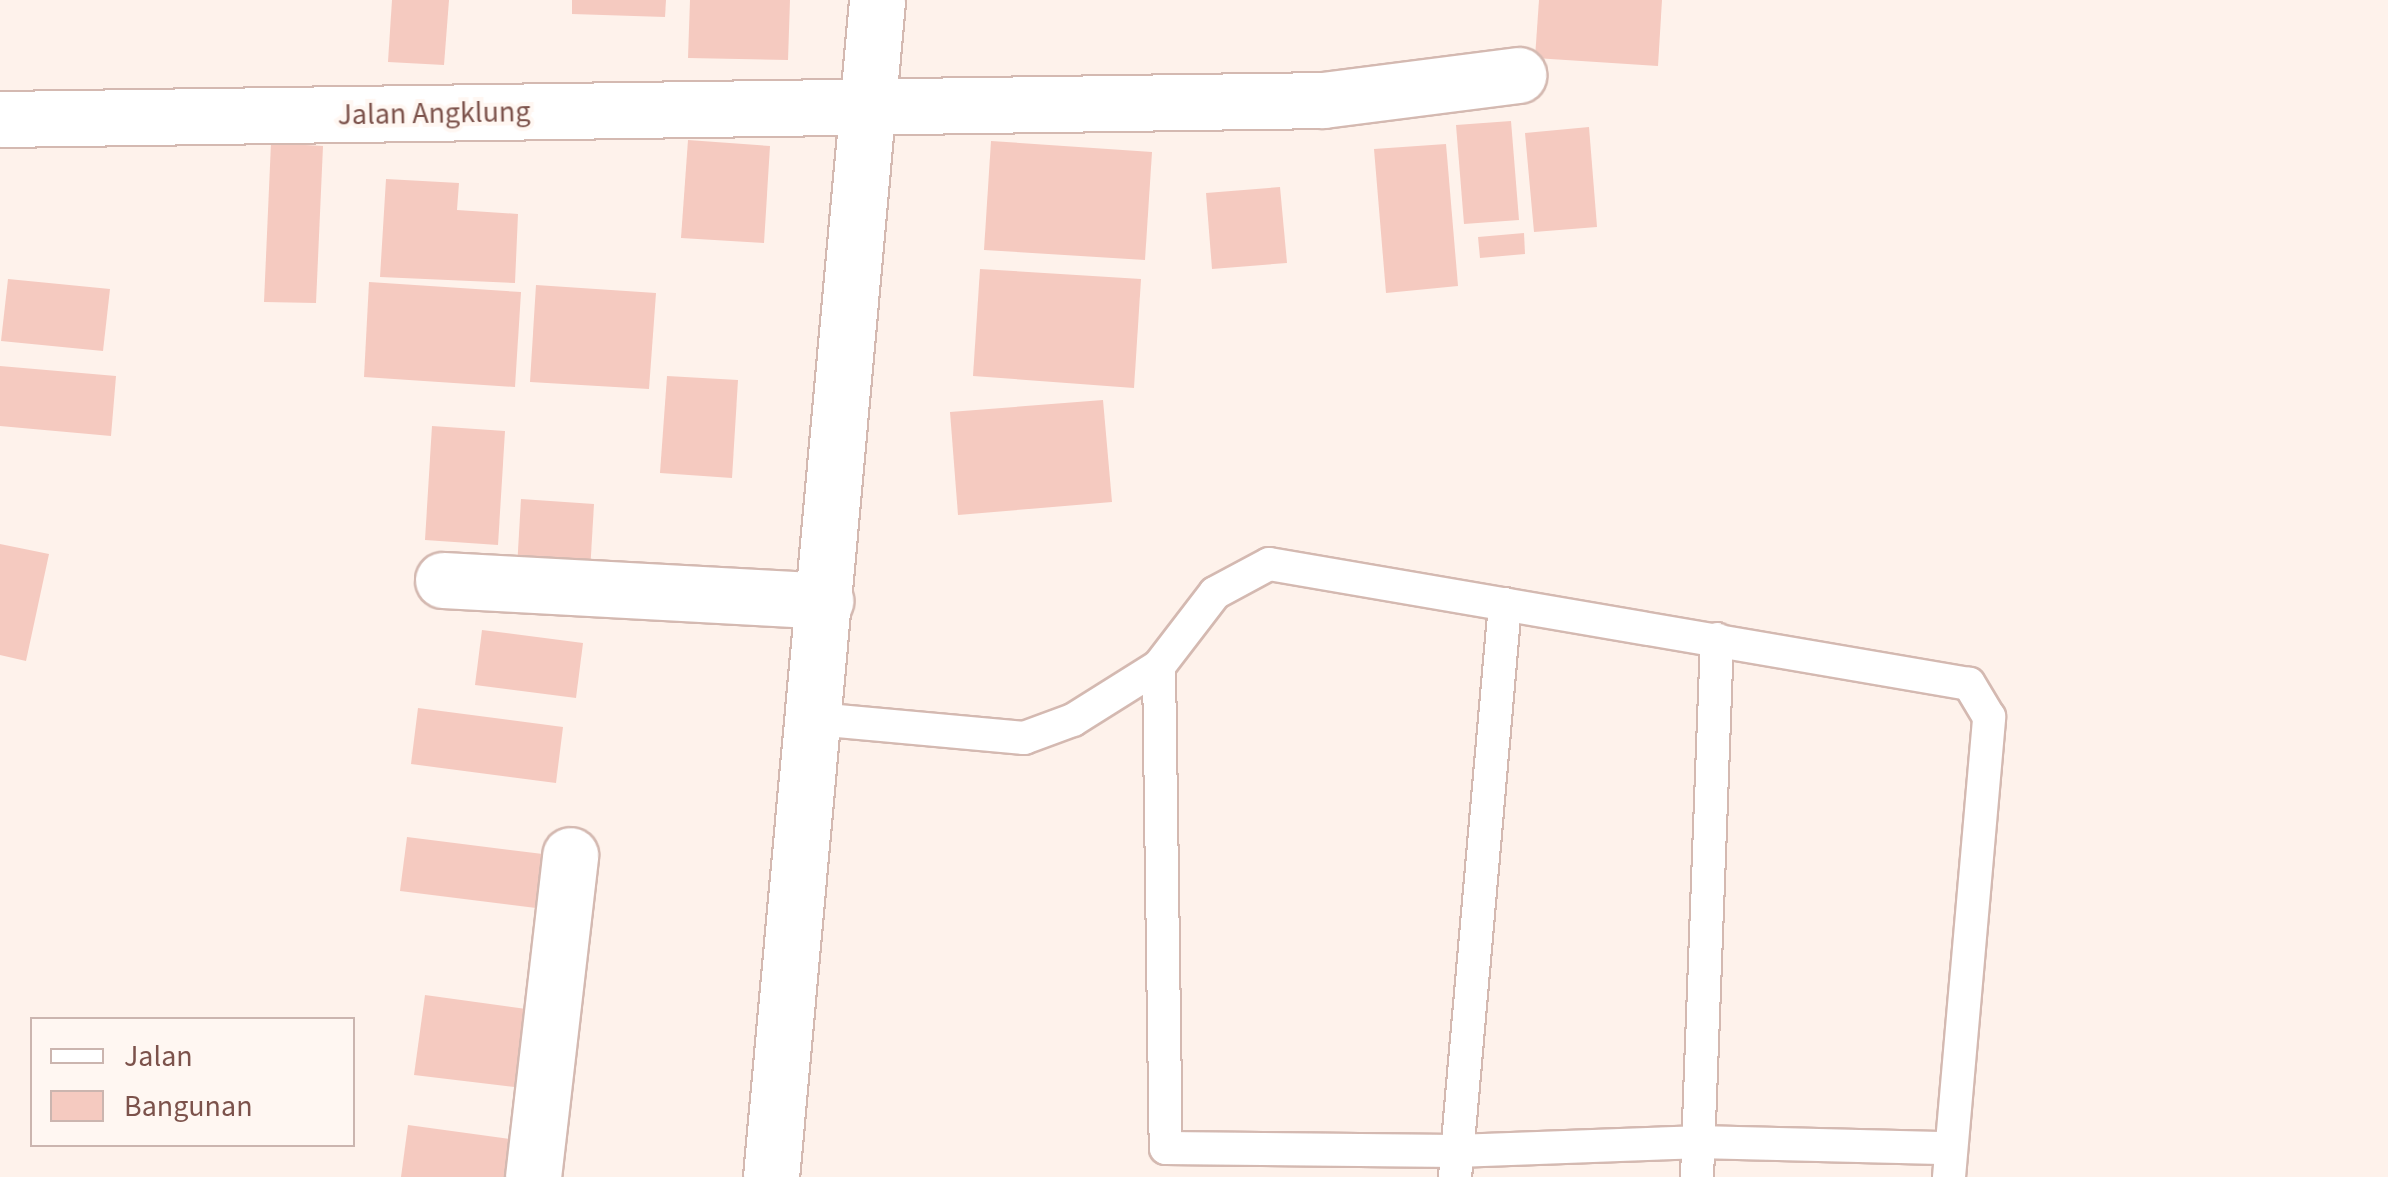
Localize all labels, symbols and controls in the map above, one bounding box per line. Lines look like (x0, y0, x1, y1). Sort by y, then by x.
street label: Jalan Angklung (337, 94, 531, 134)
legend (30, 1017, 355, 1147)
text: Jalan (124, 1035, 193, 1078)
text: Bangunan (124, 1085, 253, 1128)

